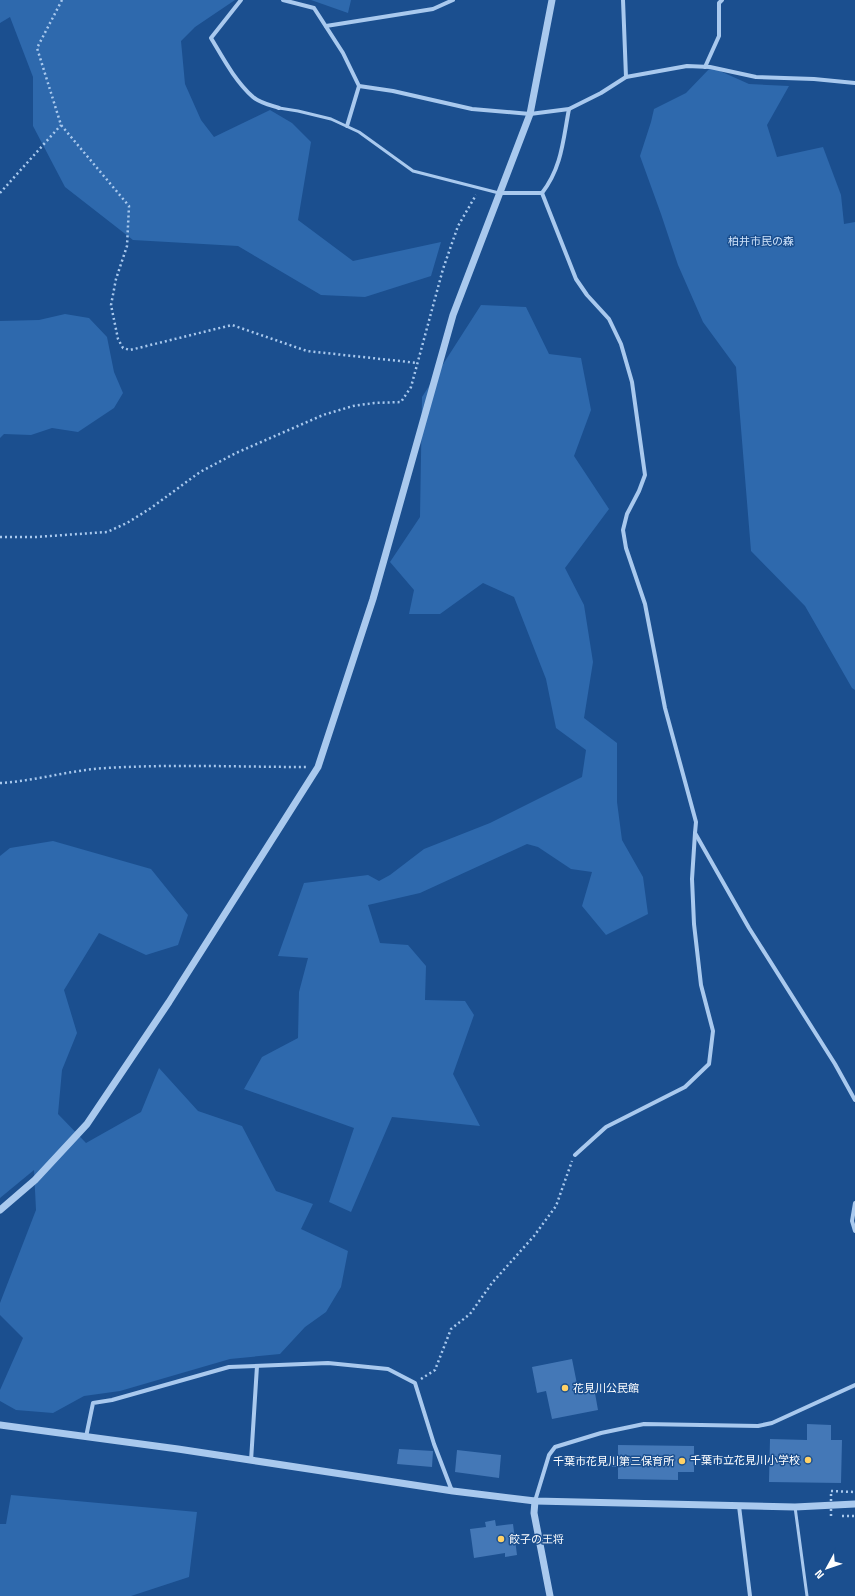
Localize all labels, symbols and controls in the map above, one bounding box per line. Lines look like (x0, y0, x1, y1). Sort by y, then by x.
park label: 柏井市民の森 (728, 233, 794, 249)
place label: 花見川公民館 (573, 1380, 639, 1396)
marker: 花見川公民館 (560, 1383, 570, 1393)
place label: 千葉市立花見川小学校 (690, 1452, 800, 1468)
place label: 千葉市花見川第三保育所 (553, 1453, 675, 1469)
marker: 千葉市立花見川小学校 (803, 1455, 813, 1465)
marker: 千葉市花見川第三保育所 (677, 1456, 687, 1466)
place label: 餃子の王将 (509, 1531, 564, 1547)
marker: 餃子の王将 (496, 1534, 506, 1544)
north arrow (807, 1548, 847, 1588)
text: N (811, 1566, 828, 1582)

